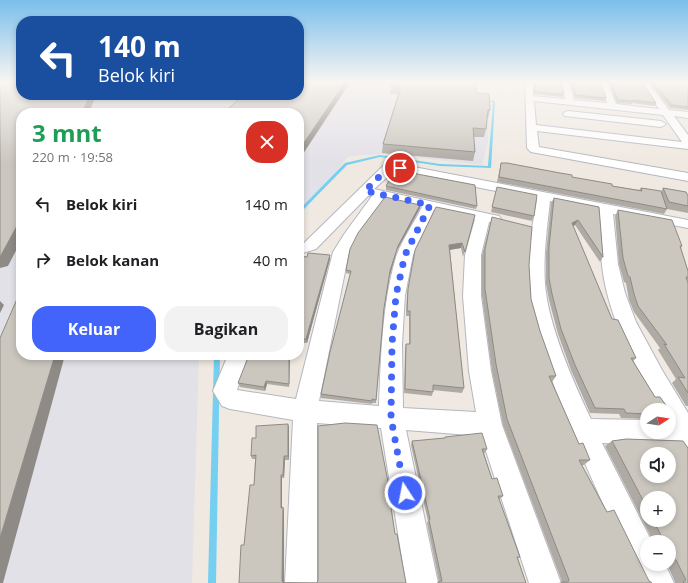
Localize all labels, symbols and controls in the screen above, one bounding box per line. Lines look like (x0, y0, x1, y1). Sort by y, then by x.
text: 140 m (98, 27, 181, 65)
icon: left (32, 32, 84, 84)
text: Belok kiri (98, 63, 175, 87)
text: 3 mnt (32, 116, 102, 149)
button: close (246, 121, 288, 163)
text: 220 m · 19:58 (32, 148, 113, 166)
pin (383, 151, 417, 185)
icon: arrive (389, 157, 411, 179)
icon: left (32, 193, 54, 215)
text: Belok kiri (66, 194, 137, 214)
text: 140 m (244, 194, 288, 214)
icon: right (32, 249, 54, 271)
text: Belok kanan (66, 250, 159, 270)
text: 40 m (253, 250, 288, 270)
button: Keluar (32, 306, 156, 352)
button: Bagikan (164, 306, 288, 352)
north arrow (640, 403, 676, 439)
map controls (640, 403, 676, 571)
button: sound (640, 447, 676, 483)
position arrow (384, 472, 426, 514)
button: + (640, 491, 676, 527)
button: − (640, 535, 676, 571)

